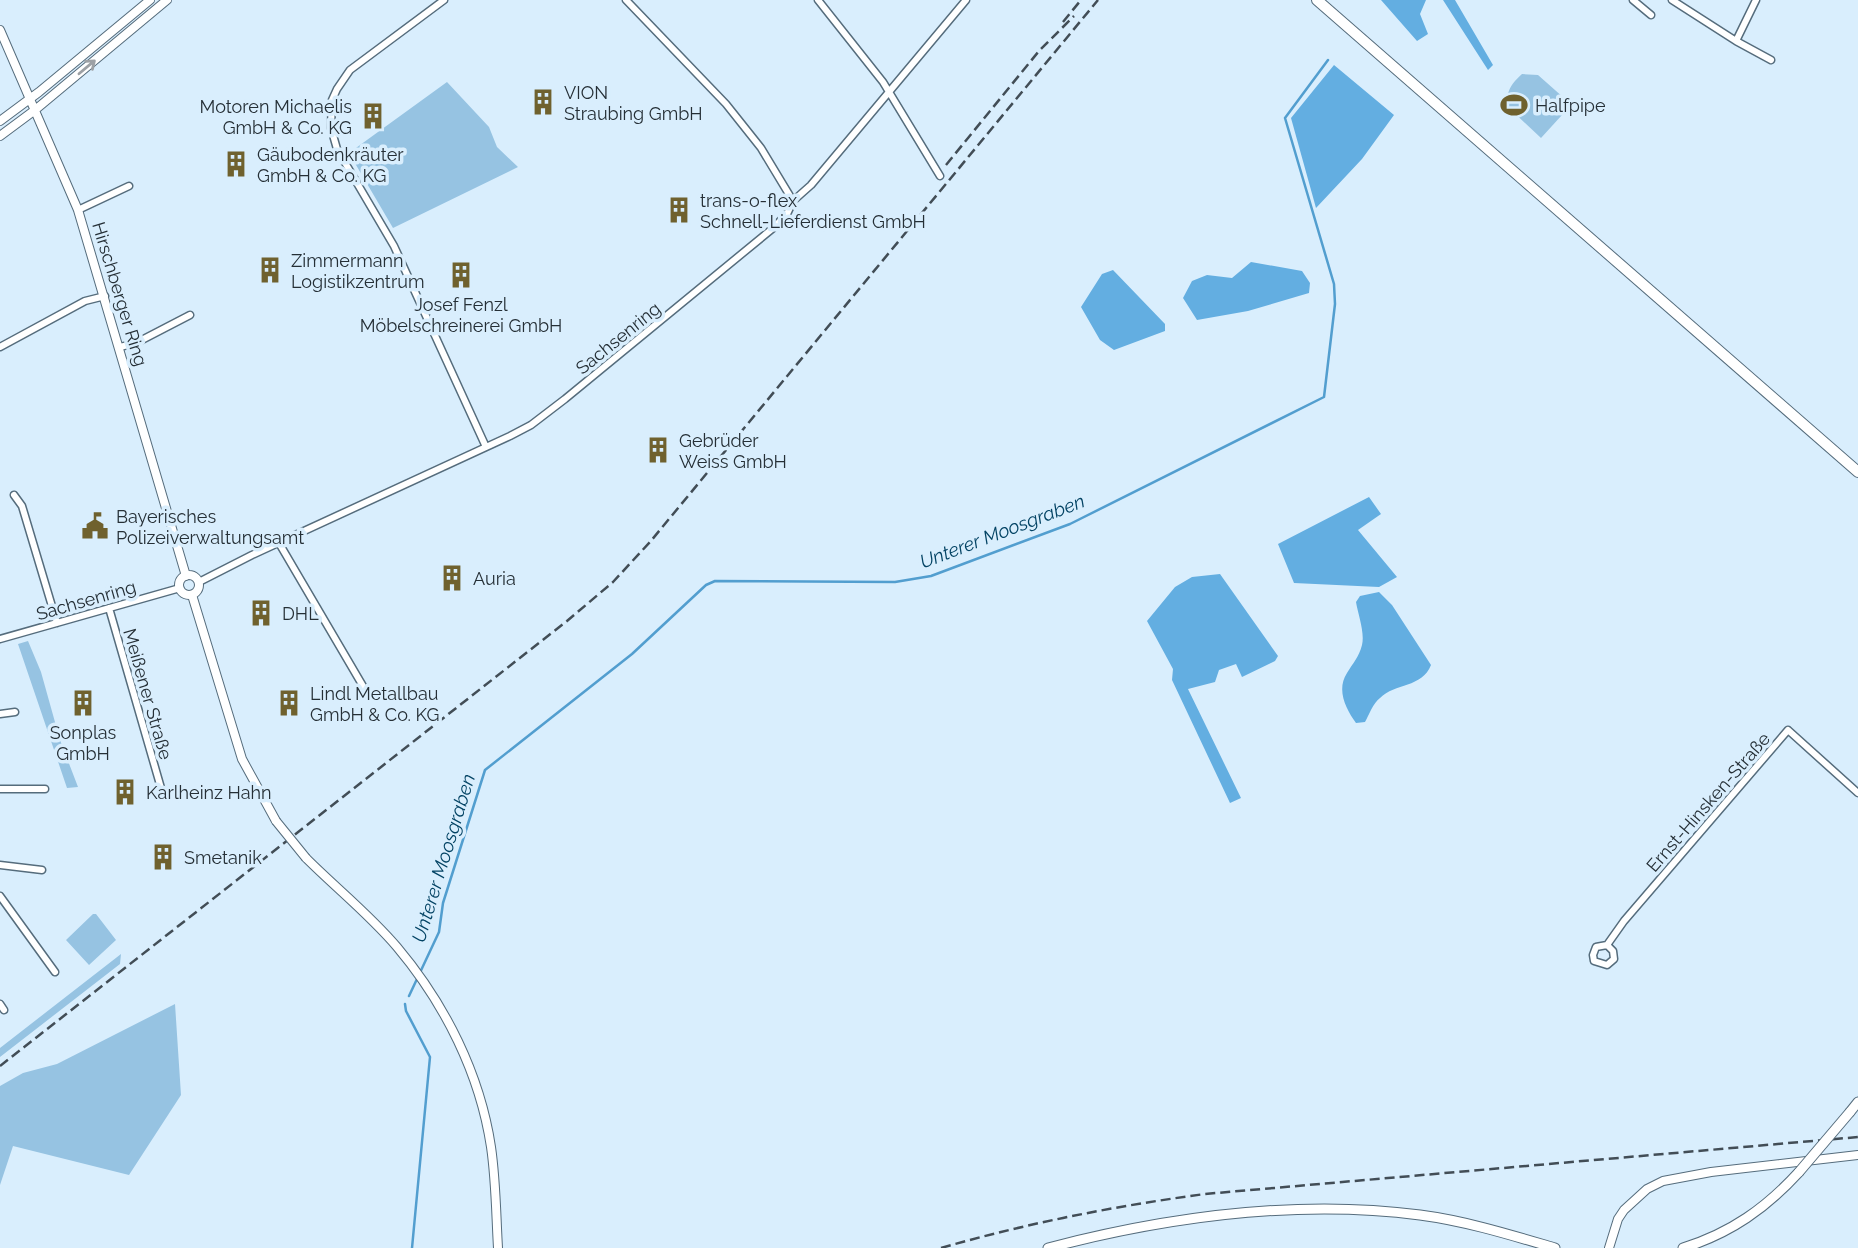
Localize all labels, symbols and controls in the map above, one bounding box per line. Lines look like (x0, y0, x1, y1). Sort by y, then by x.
one-way arrow (78, 59, 96, 75)
place label: VION Straubing GmbH (564, 82, 703, 124)
building icon: VION Straubing GmbH (528, 87, 558, 117)
sports icon: Halfpipe (1499, 90, 1529, 120)
place label: Halfpipe (1535, 95, 1606, 116)
place label: Motoren Michaelis GmbH & Co. KG (200, 96, 352, 138)
building icon: Motoren Michaelis GmbH & Co. KG (358, 101, 388, 131)
place label: Gäubodenkräuter GmbH & Co. KG (257, 144, 404, 186)
building icon: Gäubodenkräuter GmbH & Co. KG (221, 149, 251, 179)
place label: trans-o-flex Schnell-Lieferdienst GmbH (700, 190, 926, 232)
building icon: trans-o-flex Schnell-Lieferdienst GmbH (664, 195, 694, 225)
street label: Hirschberger Ring (88, 219, 152, 369)
place label: Zimmermann Logistikzentrum (291, 250, 424, 292)
building icon: Zimmermann Logistikzentrum (255, 255, 285, 285)
building icon: Josef Fenzl Möbelschreinerei GmbH (446, 260, 476, 290)
place label: Josef Fenzl Möbelschreinerei GmbH (360, 294, 562, 336)
street label: Sachsenring (571, 298, 665, 378)
place label: Gebrüder Weiss GmbH (679, 430, 787, 472)
building icon: Gebrüder Weiss GmbH (643, 435, 673, 465)
water label: Unterer Moosgraben (916, 489, 1088, 573)
place label: Bayerisches Polizeiverwaltungsamt (116, 506, 304, 548)
public building icon: Bayerisches Polizeiverwaltungsamt (80, 511, 110, 541)
building icon: Auria (437, 563, 467, 593)
place label: Auria (473, 568, 516, 589)
street label: Sachsenring (34, 576, 138, 624)
building icon: DHL (246, 598, 276, 628)
place label: DHL (282, 603, 319, 624)
street label: Meißener Straße (119, 626, 177, 762)
place label: Lindl Metallbau GmbH & Co. KG (310, 683, 439, 725)
building icon: Sonplas GmbH (68, 688, 98, 718)
building icon: Lindl Metallbau GmbH & Co. KG (274, 688, 304, 718)
place label: Sonplas GmbH (50, 722, 117, 764)
street label: Ernst-Hinsken-Straße (1642, 728, 1774, 876)
water label: Unterer Moosgraben (407, 771, 479, 945)
building icon: Karlheinz Hahn (110, 777, 140, 807)
place label: Karlheinz Hahn (146, 782, 272, 803)
building icon: Smetanik (148, 842, 178, 872)
place label: Smetanik (184, 847, 262, 868)

